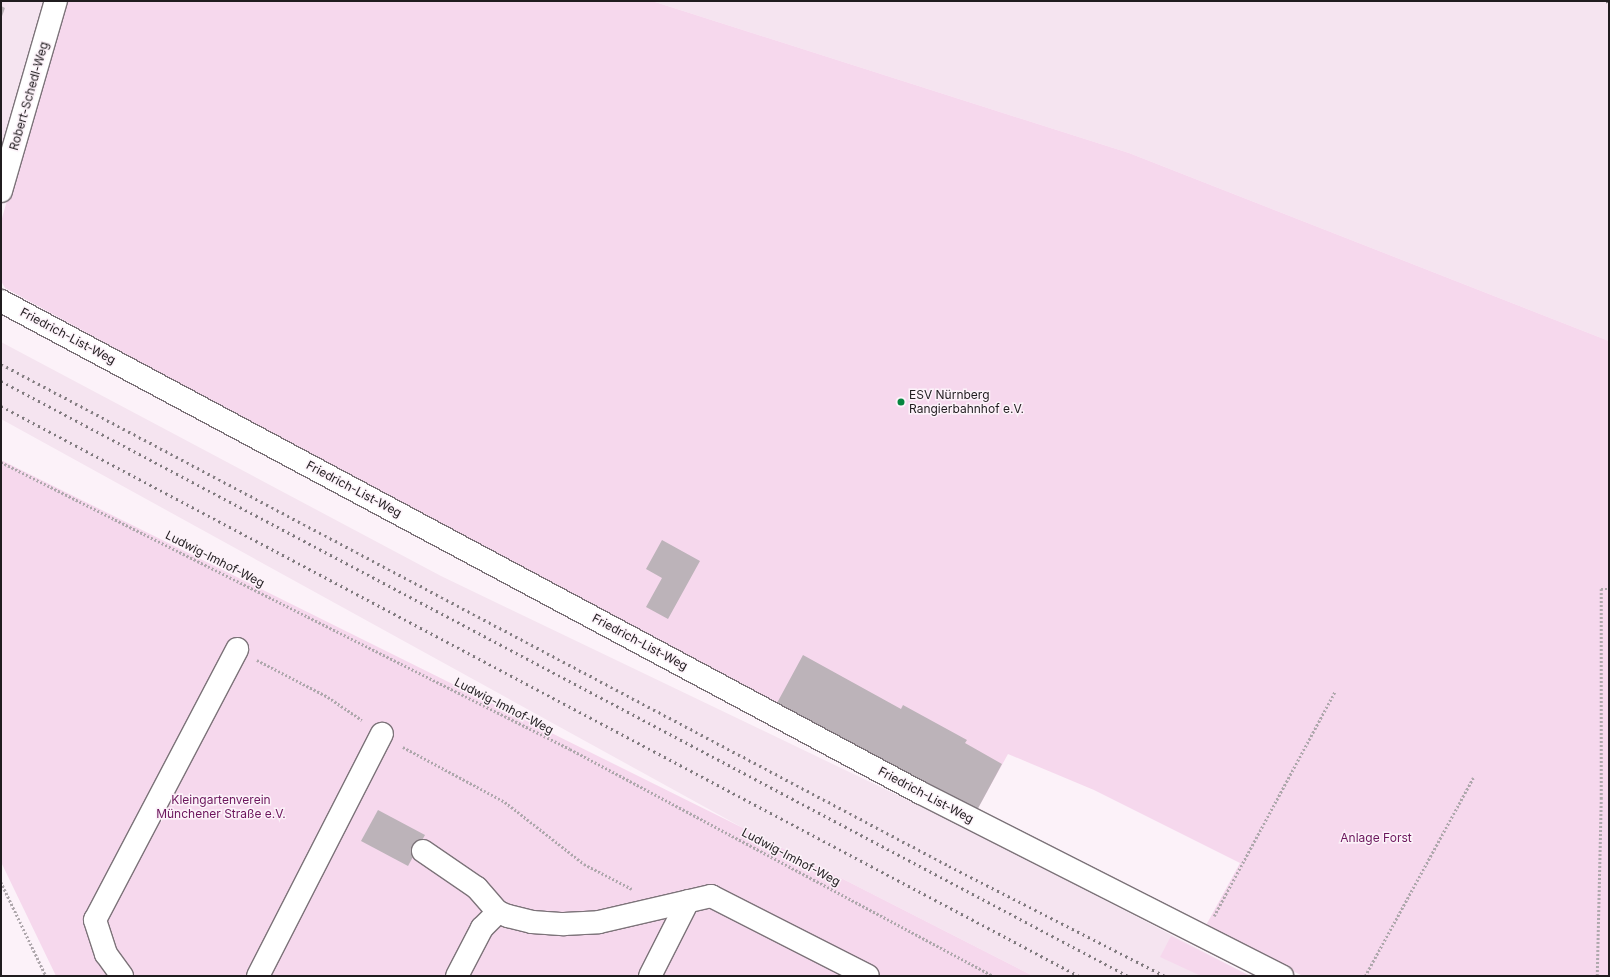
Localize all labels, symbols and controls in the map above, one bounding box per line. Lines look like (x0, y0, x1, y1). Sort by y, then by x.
street label: Robert-Schedl-Weg (7, 40, 51, 152)
street label: Friedrich-List-Weg (18, 305, 118, 367)
place label: ESV Nürnberg Rangierbahnhof e.V. (909, 388, 1024, 416)
marker: ESV Nürnberg Rangierbahnhof e.V. (896, 397, 906, 407)
street label: Friedrich-List-Weg (304, 458, 404, 520)
street label: Ludwig-Imhof-Weg (163, 528, 267, 590)
street label: Friedrich-List-Weg (590, 611, 690, 673)
street label: Ludwig-Imhof-Weg (452, 675, 556, 737)
street label: Friedrich-List-Weg (876, 764, 976, 826)
park label: Kleingartenverein Münchener Straße e.V. (156, 793, 286, 821)
street label: Ludwig-Imhof-Weg (739, 825, 843, 889)
park label: Anlage Forst (1340, 831, 1412, 845)

